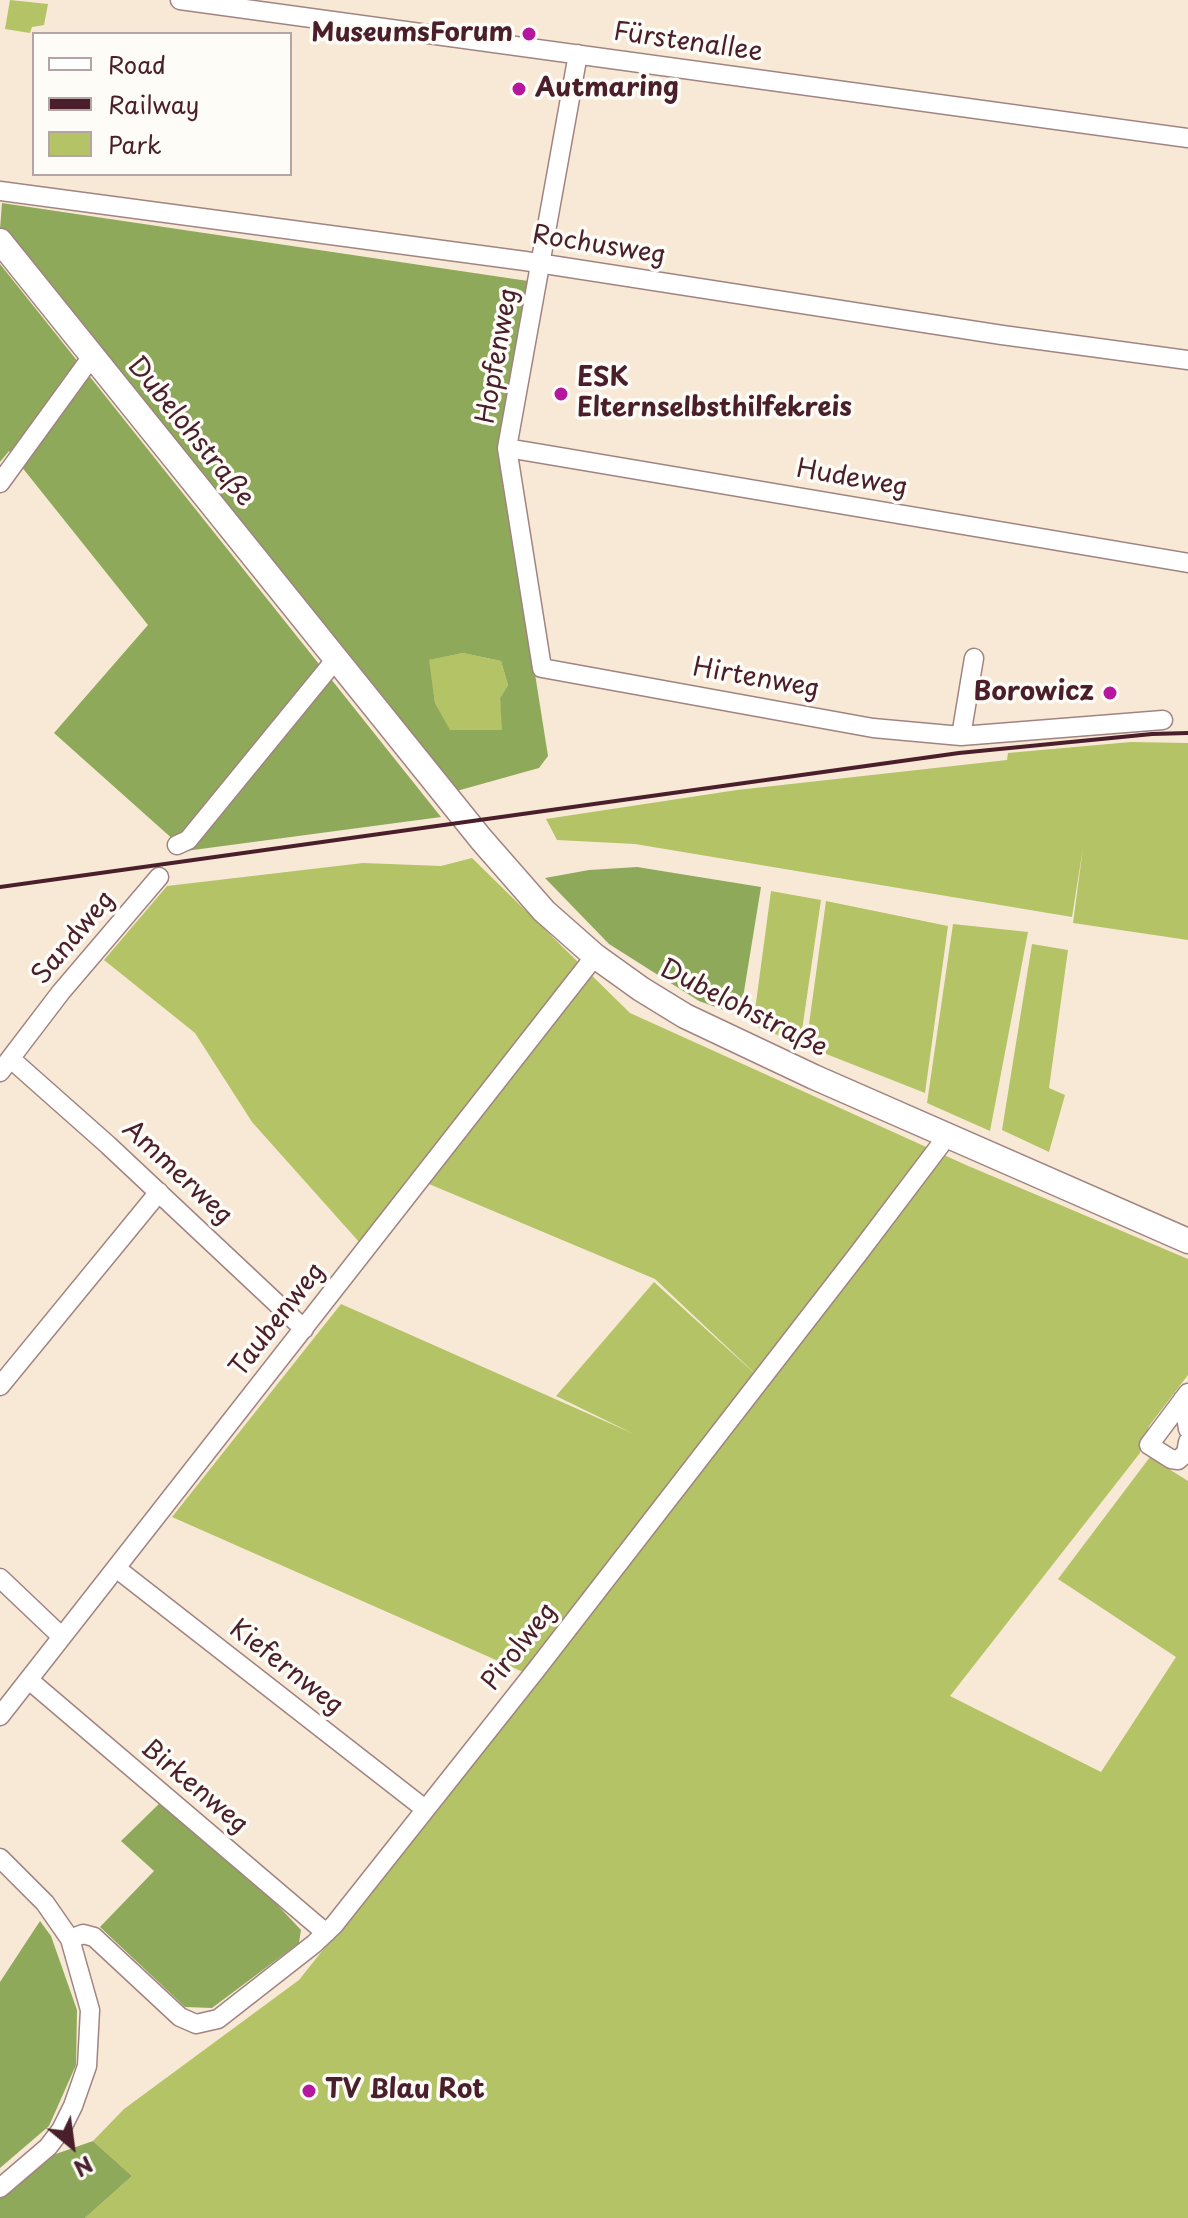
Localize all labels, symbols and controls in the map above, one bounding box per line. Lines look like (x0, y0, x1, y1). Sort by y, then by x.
street label: Fürstenallee (611, 17, 765, 69)
place label: MuseumsForum (311, 18, 513, 50)
marker: MuseumsForum (520, 25, 538, 43)
legend (32, 32, 292, 176)
text: Road (108, 46, 166, 82)
place label: Autmaring (535, 73, 679, 105)
marker: Autmaring (510, 80, 528, 98)
text: Railway (108, 86, 199, 122)
text: Park (108, 126, 162, 162)
street label: Rochusweg (530, 220, 668, 272)
street label: Hopfenweg (471, 286, 525, 426)
street label: Dubelohstraße (120, 351, 260, 513)
place label: ESK Elternselbsthilfekreis (577, 363, 852, 424)
marker: ESK Elternselbsthilfekreis (552, 385, 570, 403)
street label: Hudeweg (794, 454, 910, 504)
street label: Hirtenweg (690, 653, 822, 705)
place label: Borowicz (973, 677, 1094, 709)
marker: Borowicz (1101, 684, 1119, 702)
street label: Sandweg (26, 885, 122, 991)
street label: Dubelohstraße (654, 953, 832, 1065)
street label: Ammerweg (115, 1114, 239, 1232)
street label: Taubenweg (224, 1257, 332, 1383)
street label: Pirolweg (476, 1597, 564, 1697)
street label: Kiefernweg (223, 1614, 349, 1722)
street label: Birkenweg (134, 1733, 254, 1841)
place label: TV Blau Rot (325, 2075, 485, 2107)
marker: TV Blau Rot (300, 2082, 318, 2100)
north arrow (32, 2106, 112, 2186)
text: N (68, 2149, 100, 2186)

